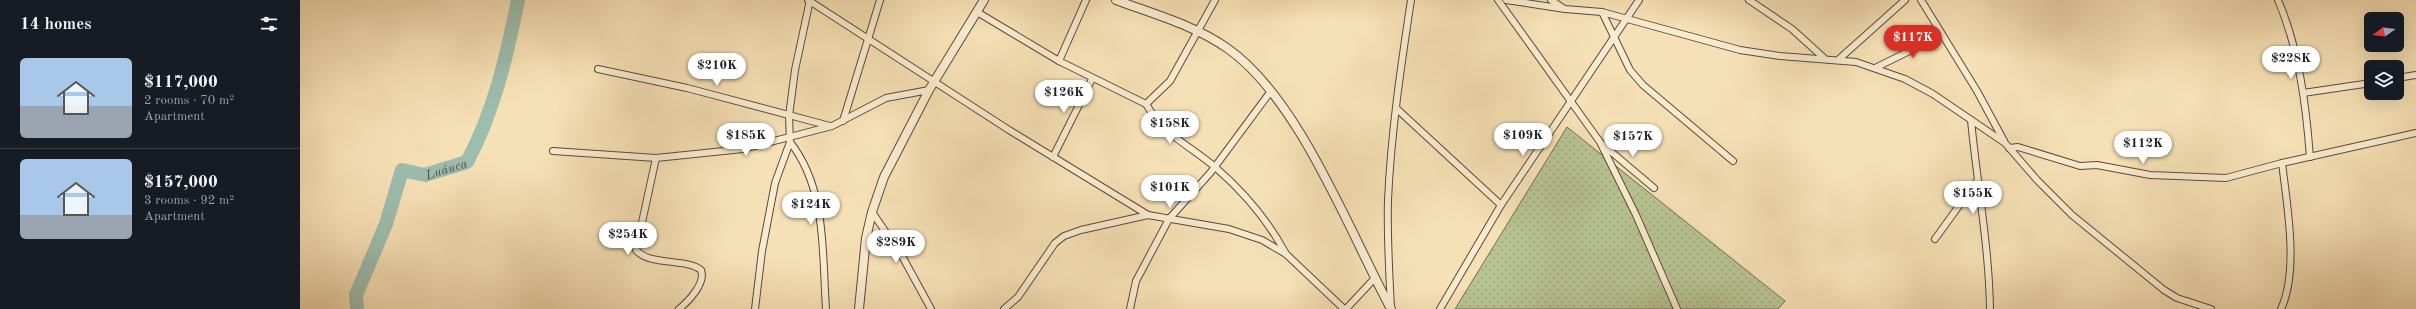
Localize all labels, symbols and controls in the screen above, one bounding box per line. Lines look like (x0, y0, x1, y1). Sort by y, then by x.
north arrow (2364, 12, 2404, 52)
map controls (2364, 12, 2404, 100)
icon: filters (258, 13, 280, 35)
text: 14 homes (20, 16, 92, 33)
pin: $117K (1885, 25, 1941, 59)
text: $117K (1893, 31, 1933, 44)
pin: $228K (2263, 46, 2319, 80)
text: $228K (2271, 52, 2311, 65)
pin: $210K (689, 53, 745, 87)
text: $210K (697, 59, 737, 72)
button: layers (2364, 60, 2404, 100)
icon: home (52, 74, 100, 122)
text: $117,000 (144, 74, 218, 91)
pin: $126K (1036, 80, 1092, 114)
text: $126K (1044, 86, 1084, 99)
text: 2 rooms · 70 m² (144, 94, 234, 107)
text: Apartment (144, 110, 205, 123)
pin: $158K (1142, 111, 1198, 145)
text: $158K (1150, 117, 1190, 130)
pin: $185K (718, 123, 774, 157)
pin: $109K (1495, 123, 1551, 157)
pin: $157K (1605, 124, 1661, 158)
text: $185K (726, 129, 766, 142)
text: $109K (1503, 129, 1543, 142)
text: $157K (1613, 130, 1653, 143)
pin: $112K (2115, 131, 2171, 165)
text: $112K (2123, 137, 2163, 150)
water label: Luáuca (423, 157, 469, 183)
text: $157,000 (144, 174, 218, 191)
icon: home (52, 175, 100, 223)
pin: $101K (1142, 175, 1198, 209)
text: $101K (1150, 181, 1190, 194)
pin: $155K (1945, 181, 2001, 215)
text: $155K (1953, 187, 1993, 200)
pin: $124K (783, 192, 839, 226)
text: 3 rooms · 92 m² (144, 194, 234, 207)
text: $124K (791, 198, 831, 211)
text: Apartment (144, 210, 205, 223)
pin: $254K (600, 222, 656, 256)
text: $254K (608, 228, 648, 241)
pin: $289K (868, 230, 924, 264)
text: $289K (876, 236, 916, 249)

